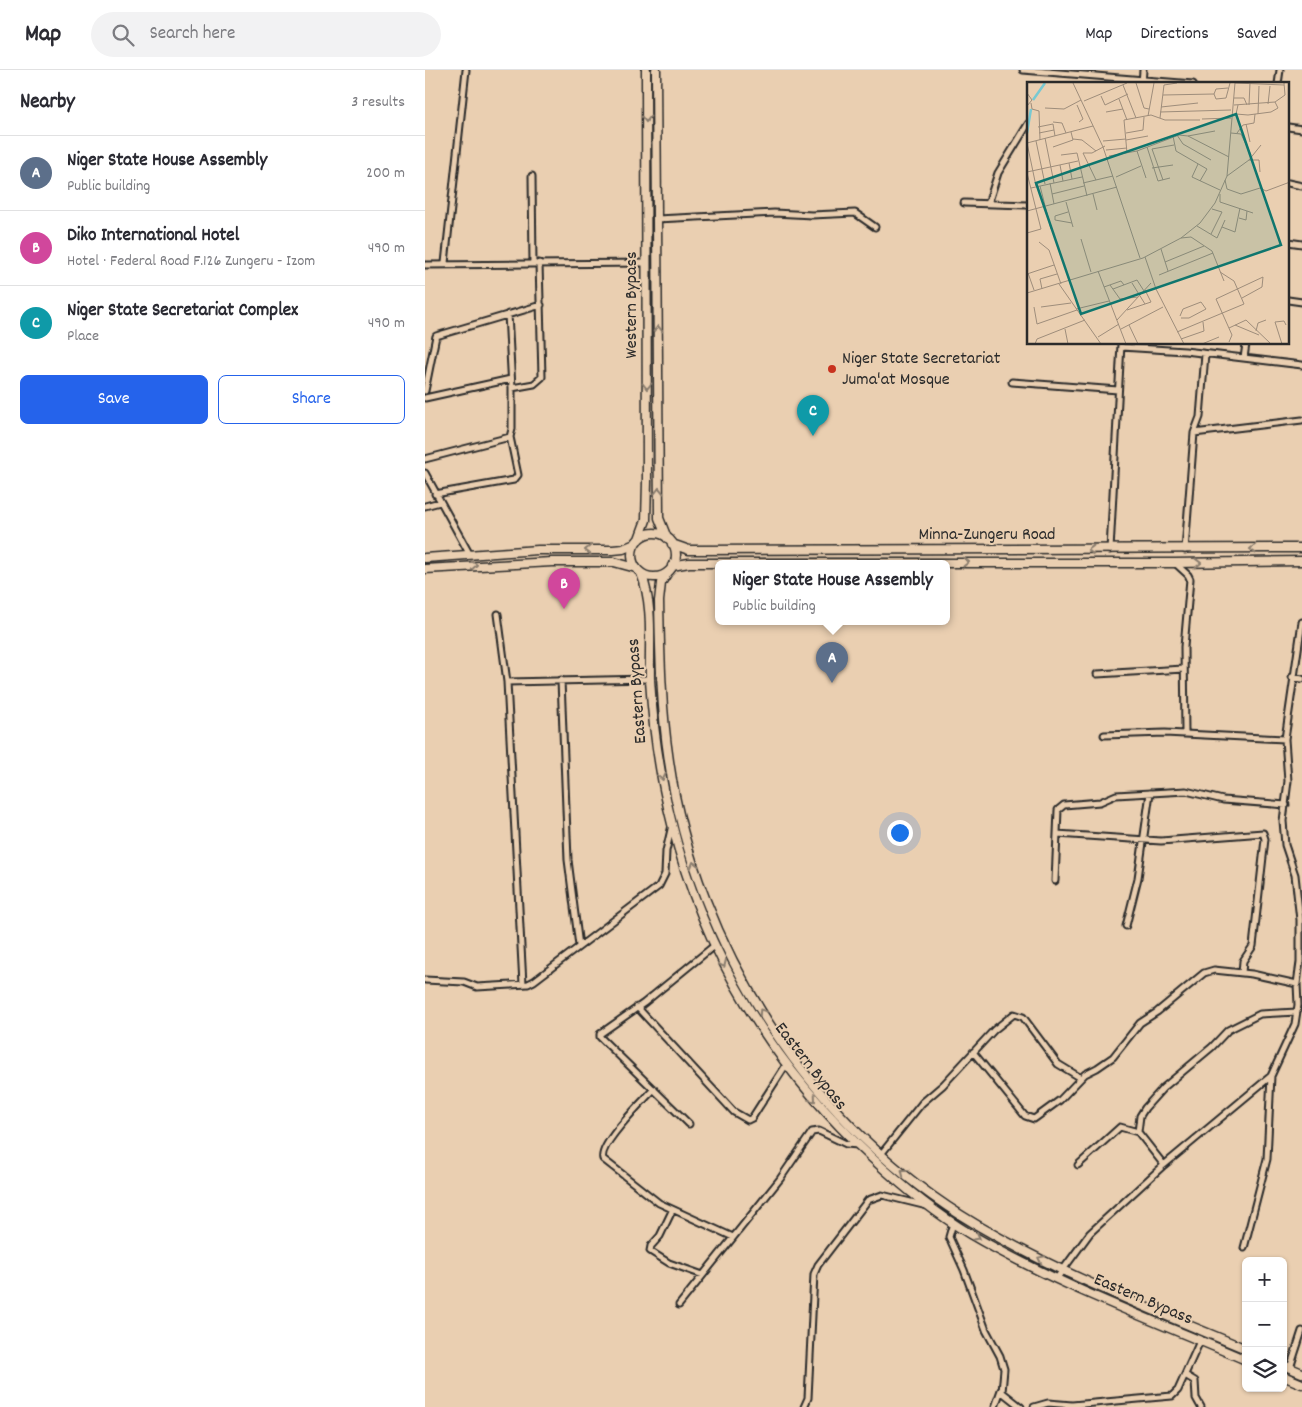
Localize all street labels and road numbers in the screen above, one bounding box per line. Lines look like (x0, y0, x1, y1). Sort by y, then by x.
street label: Western Bypass (620, 251, 645, 359)
street label: Minna-Zungeru Road (918, 523, 1056, 548)
street label: Eastern Bypass (622, 637, 654, 745)
street label: Eastern Bypass (768, 1018, 852, 1116)
street label: Eastern Bypass (1090, 1268, 1196, 1332)

